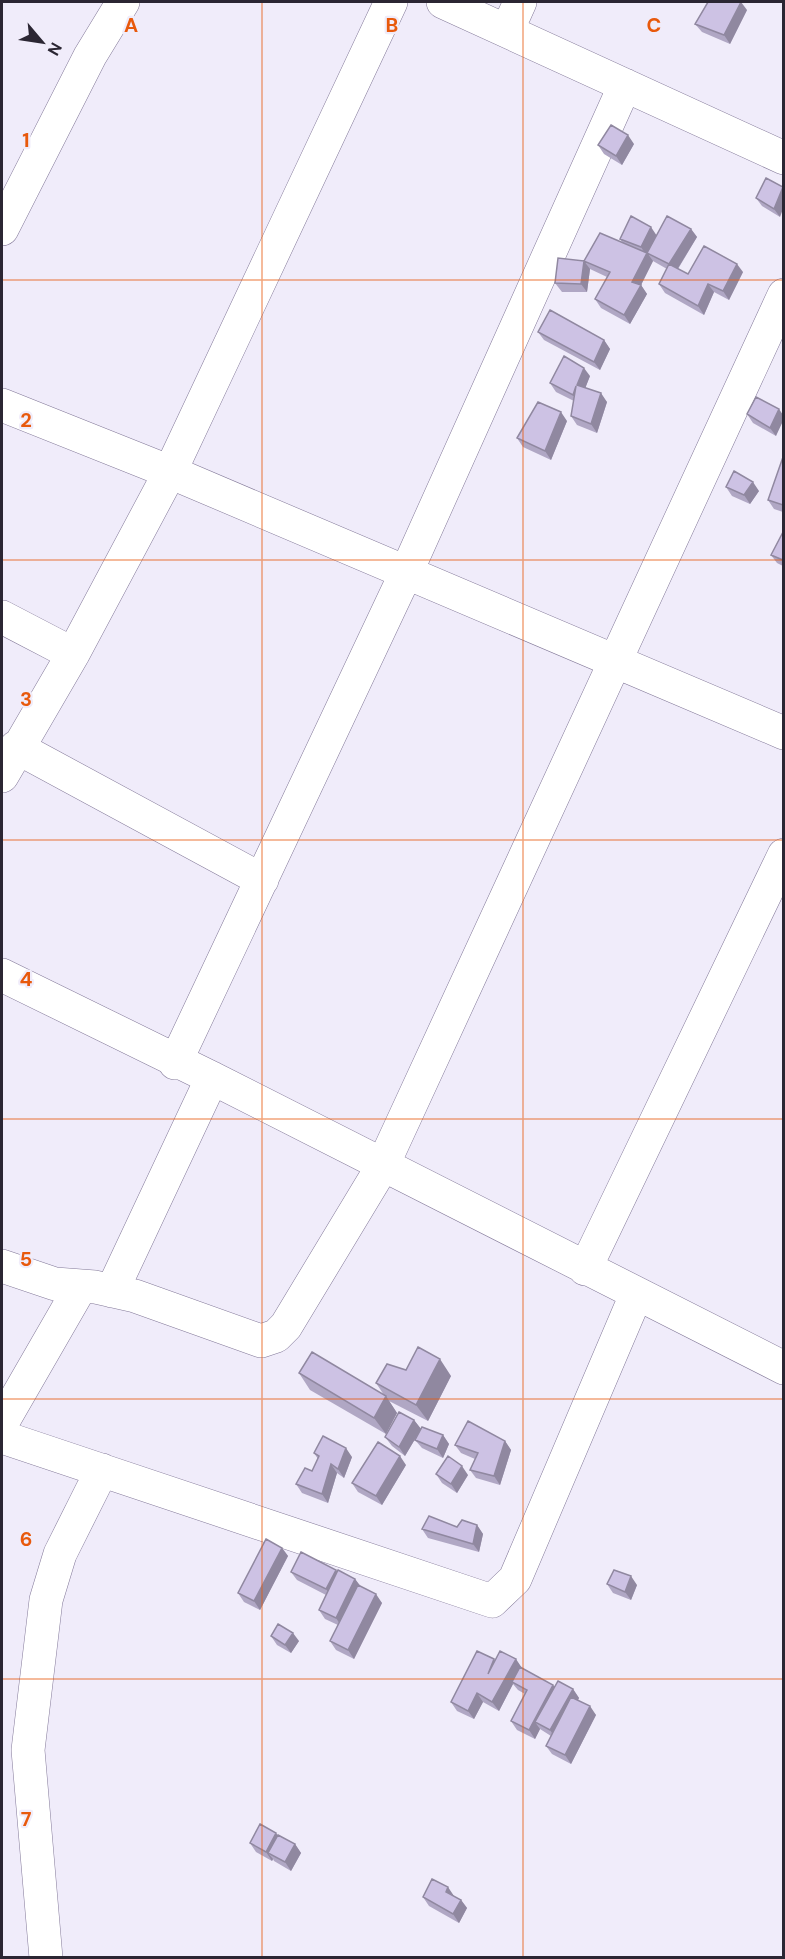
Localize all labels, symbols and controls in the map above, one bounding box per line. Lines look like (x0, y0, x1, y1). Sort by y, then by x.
north arrow (12, 12, 72, 72)
text: A (124, 12, 138, 38)
text: B (386, 12, 398, 38)
text: C (647, 12, 661, 38)
text: N (43, 39, 67, 59)
text: 1 (22, 127, 30, 153)
text: 2 (20, 407, 32, 433)
text: 3 (20, 686, 32, 712)
text: 4 (20, 966, 33, 992)
text: 5 (20, 1246, 32, 1272)
text: 6 (20, 1526, 32, 1552)
text: 7 (21, 1806, 32, 1832)

